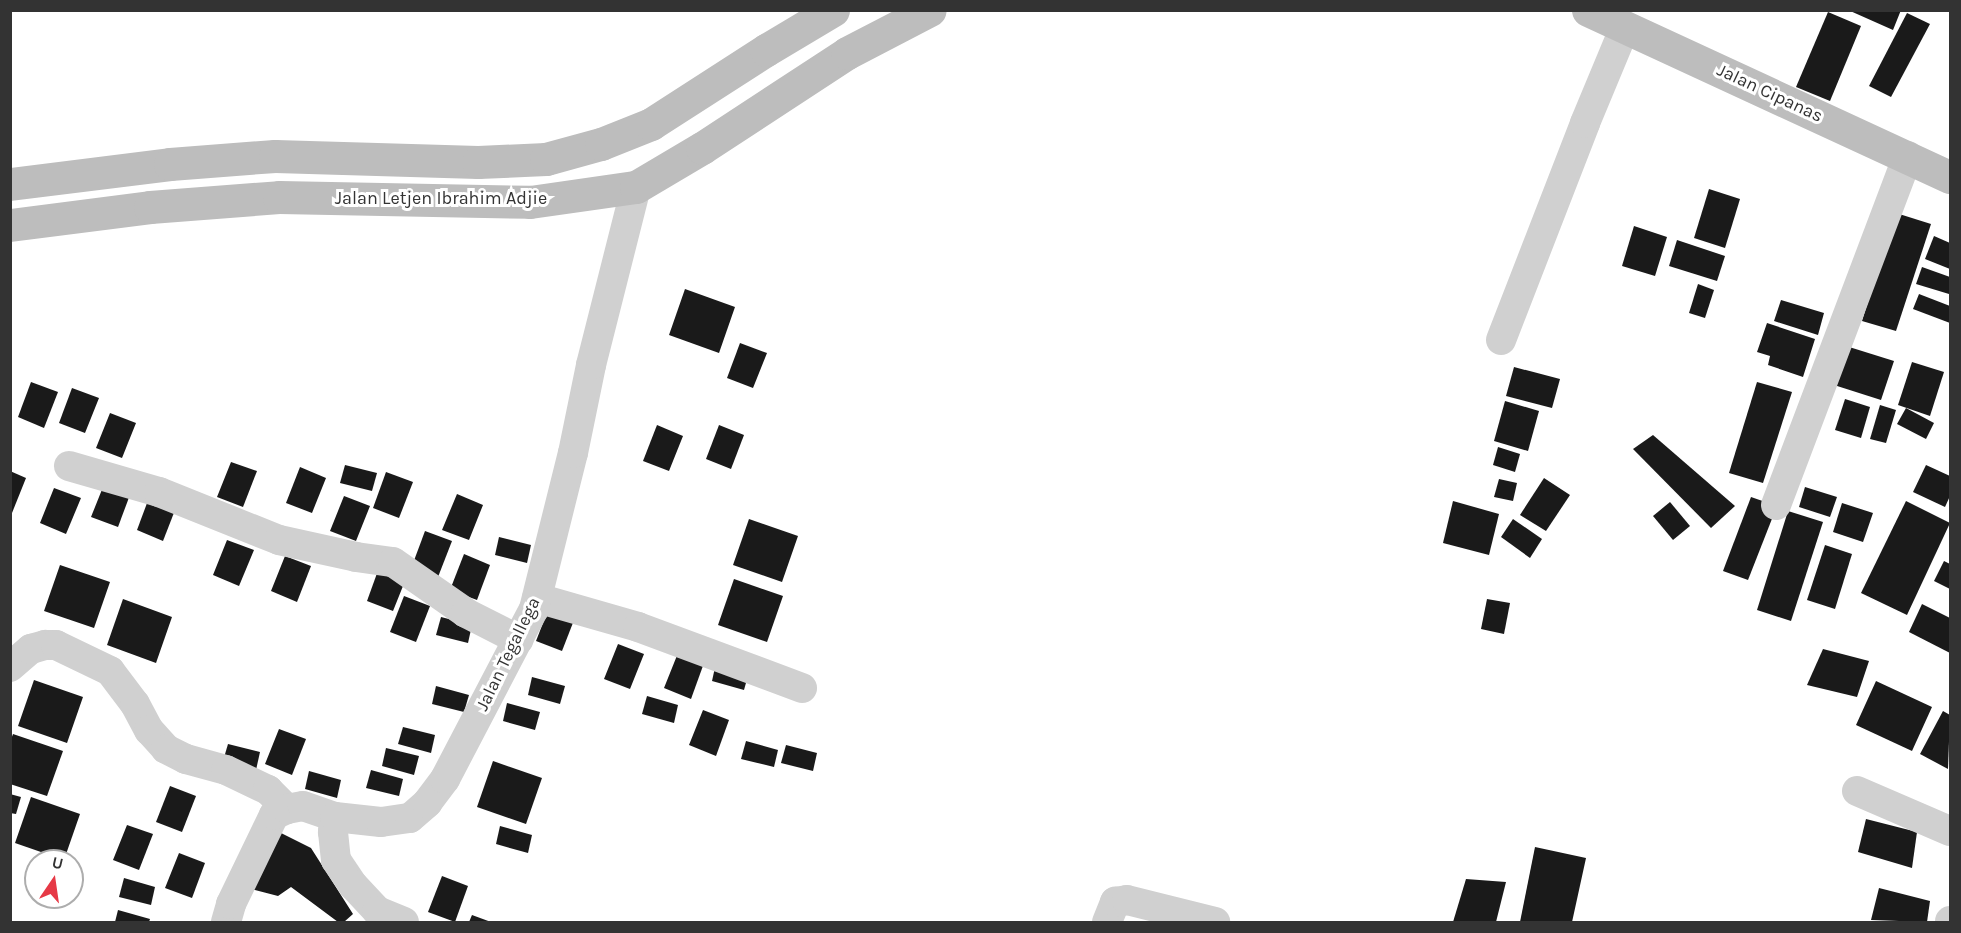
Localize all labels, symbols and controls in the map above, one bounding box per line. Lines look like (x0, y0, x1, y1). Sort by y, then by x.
street label: Jalan Cipanas (1714, 59, 1826, 127)
street label: Jalan Letjen Ibrahim Adjie (335, 187, 547, 209)
street label: Jalan Tegallega (471, 594, 545, 714)
north arrow (24, 849, 84, 909)
text: U (50, 852, 65, 873)

